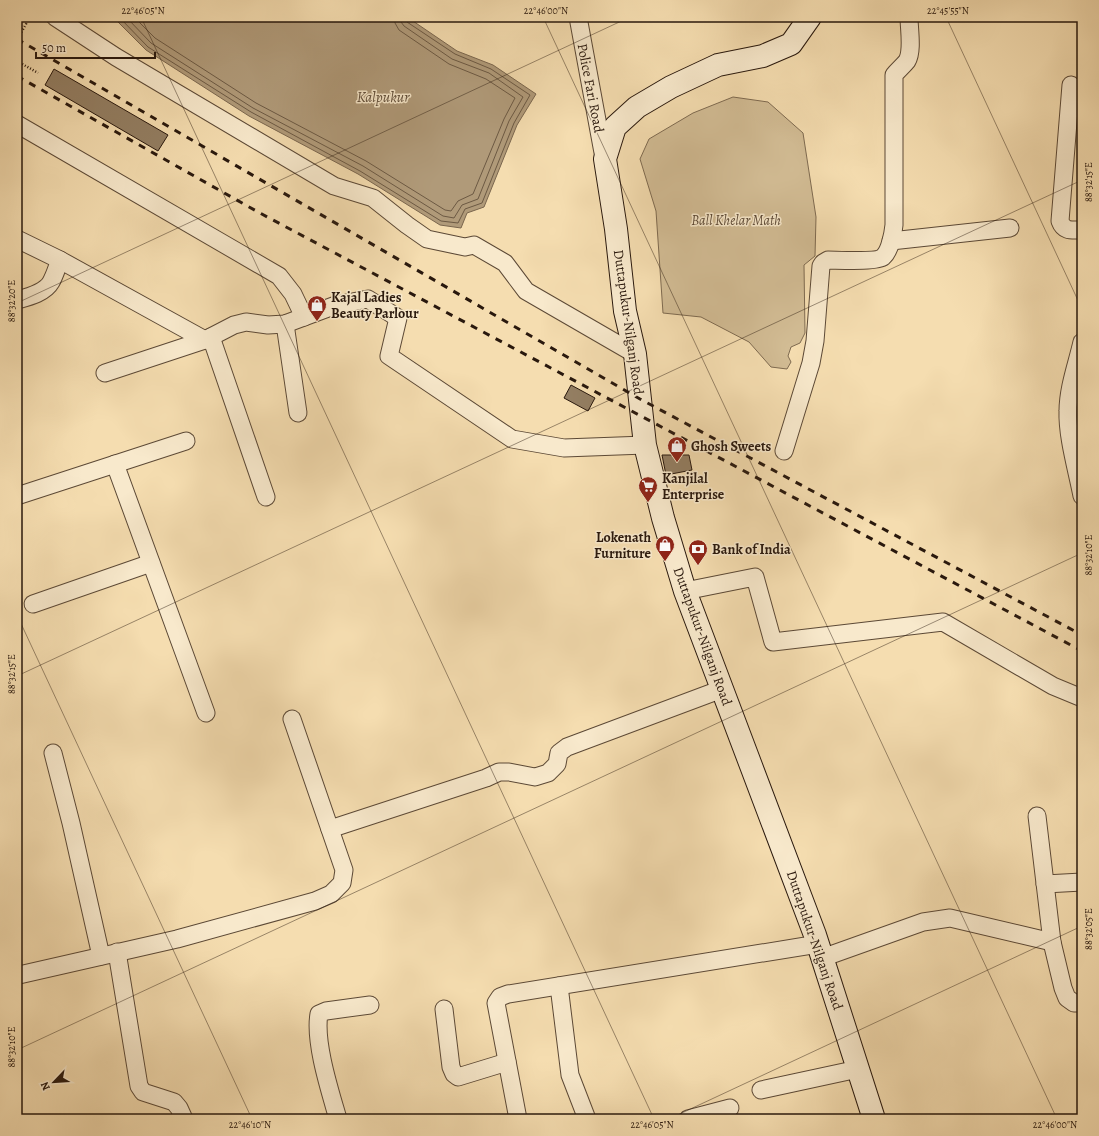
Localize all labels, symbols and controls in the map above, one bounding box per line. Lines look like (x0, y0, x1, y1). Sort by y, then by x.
text: 22°46'05"N (121, 4, 165, 17)
text: 22°46'00"N (524, 4, 568, 17)
text: 22°45'55"N (927, 4, 969, 17)
scale bar (36, 34, 155, 60)
text: 50 m (42, 40, 66, 56)
street label: Police Fari Road (573, 42, 609, 135)
water label: Kalpukur (357, 87, 410, 107)
text: 88°32'15"E (1082, 162, 1095, 202)
park label: Ball Khelar Math (691, 211, 781, 230)
street label: Duttapukur-Nilganj Road (609, 248, 648, 396)
text: 88°32'20"E (5, 280, 18, 322)
place label: Kajal Ladies Beauty Parlour (331, 288, 419, 323)
shop icon: Kajal Ladies Beauty Parlour (306, 294, 328, 322)
shop icon: Ghosh Sweets (666, 435, 688, 463)
place label: Ghosh Sweets (691, 437, 772, 456)
place label: Kanjilal Enterprise (662, 469, 725, 504)
supermarket icon: Kanjilal Enterprise (637, 475, 659, 503)
place label: Lokenath Furniture (594, 528, 652, 563)
shop icon: Lokenath Furniture (654, 534, 676, 562)
text: 88°32'10"E (1082, 534, 1095, 576)
bank icon: Bank of India (687, 538, 709, 566)
place label: Bank of India (712, 540, 791, 559)
street label: Duttapukur-Nilganj Road (669, 564, 737, 709)
text: 88°32'15"E (5, 654, 18, 694)
street label: Duttapukur-Nilganj Road (782, 868, 847, 1013)
text: 88°32'05"E (1082, 908, 1095, 950)
text: 88°32'10"E (5, 1026, 18, 1068)
north arrow (34, 1062, 74, 1102)
text: N (37, 1079, 54, 1093)
text: 22°46'10"N (229, 1118, 271, 1131)
text: 22°46'05"N (630, 1118, 674, 1131)
text: 22°46'00"N (1033, 1118, 1077, 1131)

